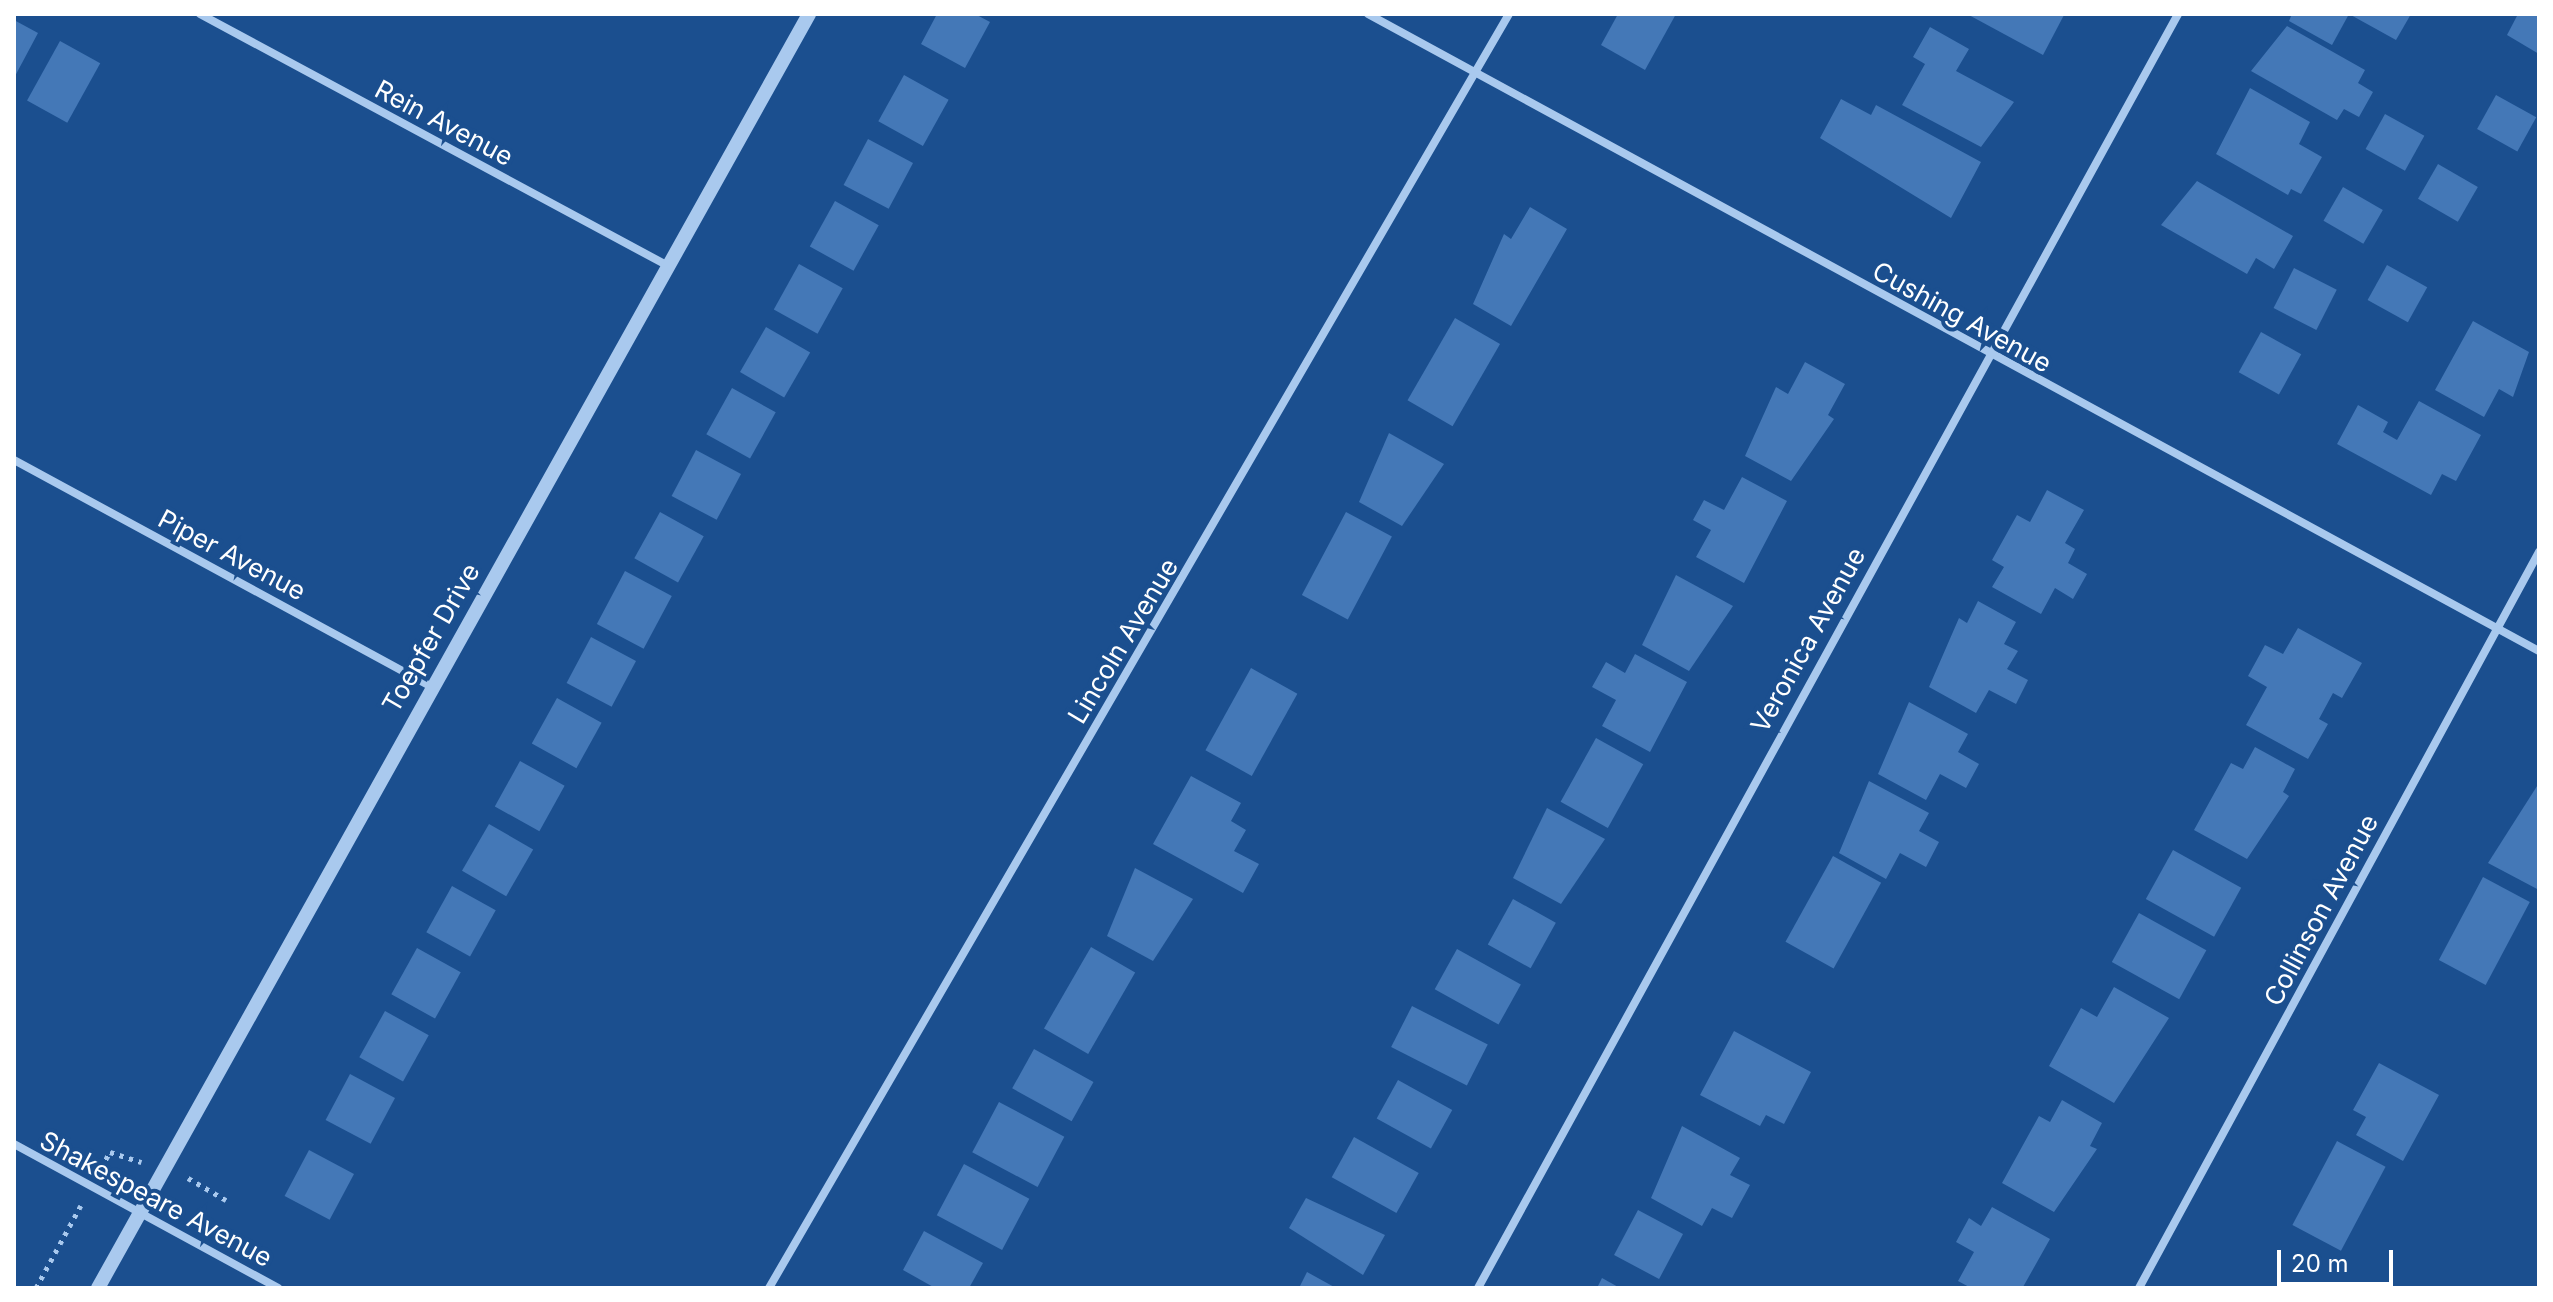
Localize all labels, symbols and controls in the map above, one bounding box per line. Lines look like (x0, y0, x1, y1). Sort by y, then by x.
street label: Rein Avenue (370, 74, 518, 172)
street label: Cushing Avenue (1867, 255, 2057, 379)
street label: Piper Avenue (153, 503, 311, 607)
street label: Veronica Avenue (1744, 542, 1872, 738)
street label: Lincoln Avenue (1061, 553, 1185, 729)
street label: Toepfer Drive (376, 558, 486, 718)
street label: Collinson Avenue (2257, 809, 2385, 1011)
street label: Shakespeare Avenue (35, 1125, 277, 1273)
scale bar (2281, 1234, 2397, 1284)
text: 20 m (2291, 1249, 2349, 1278)

